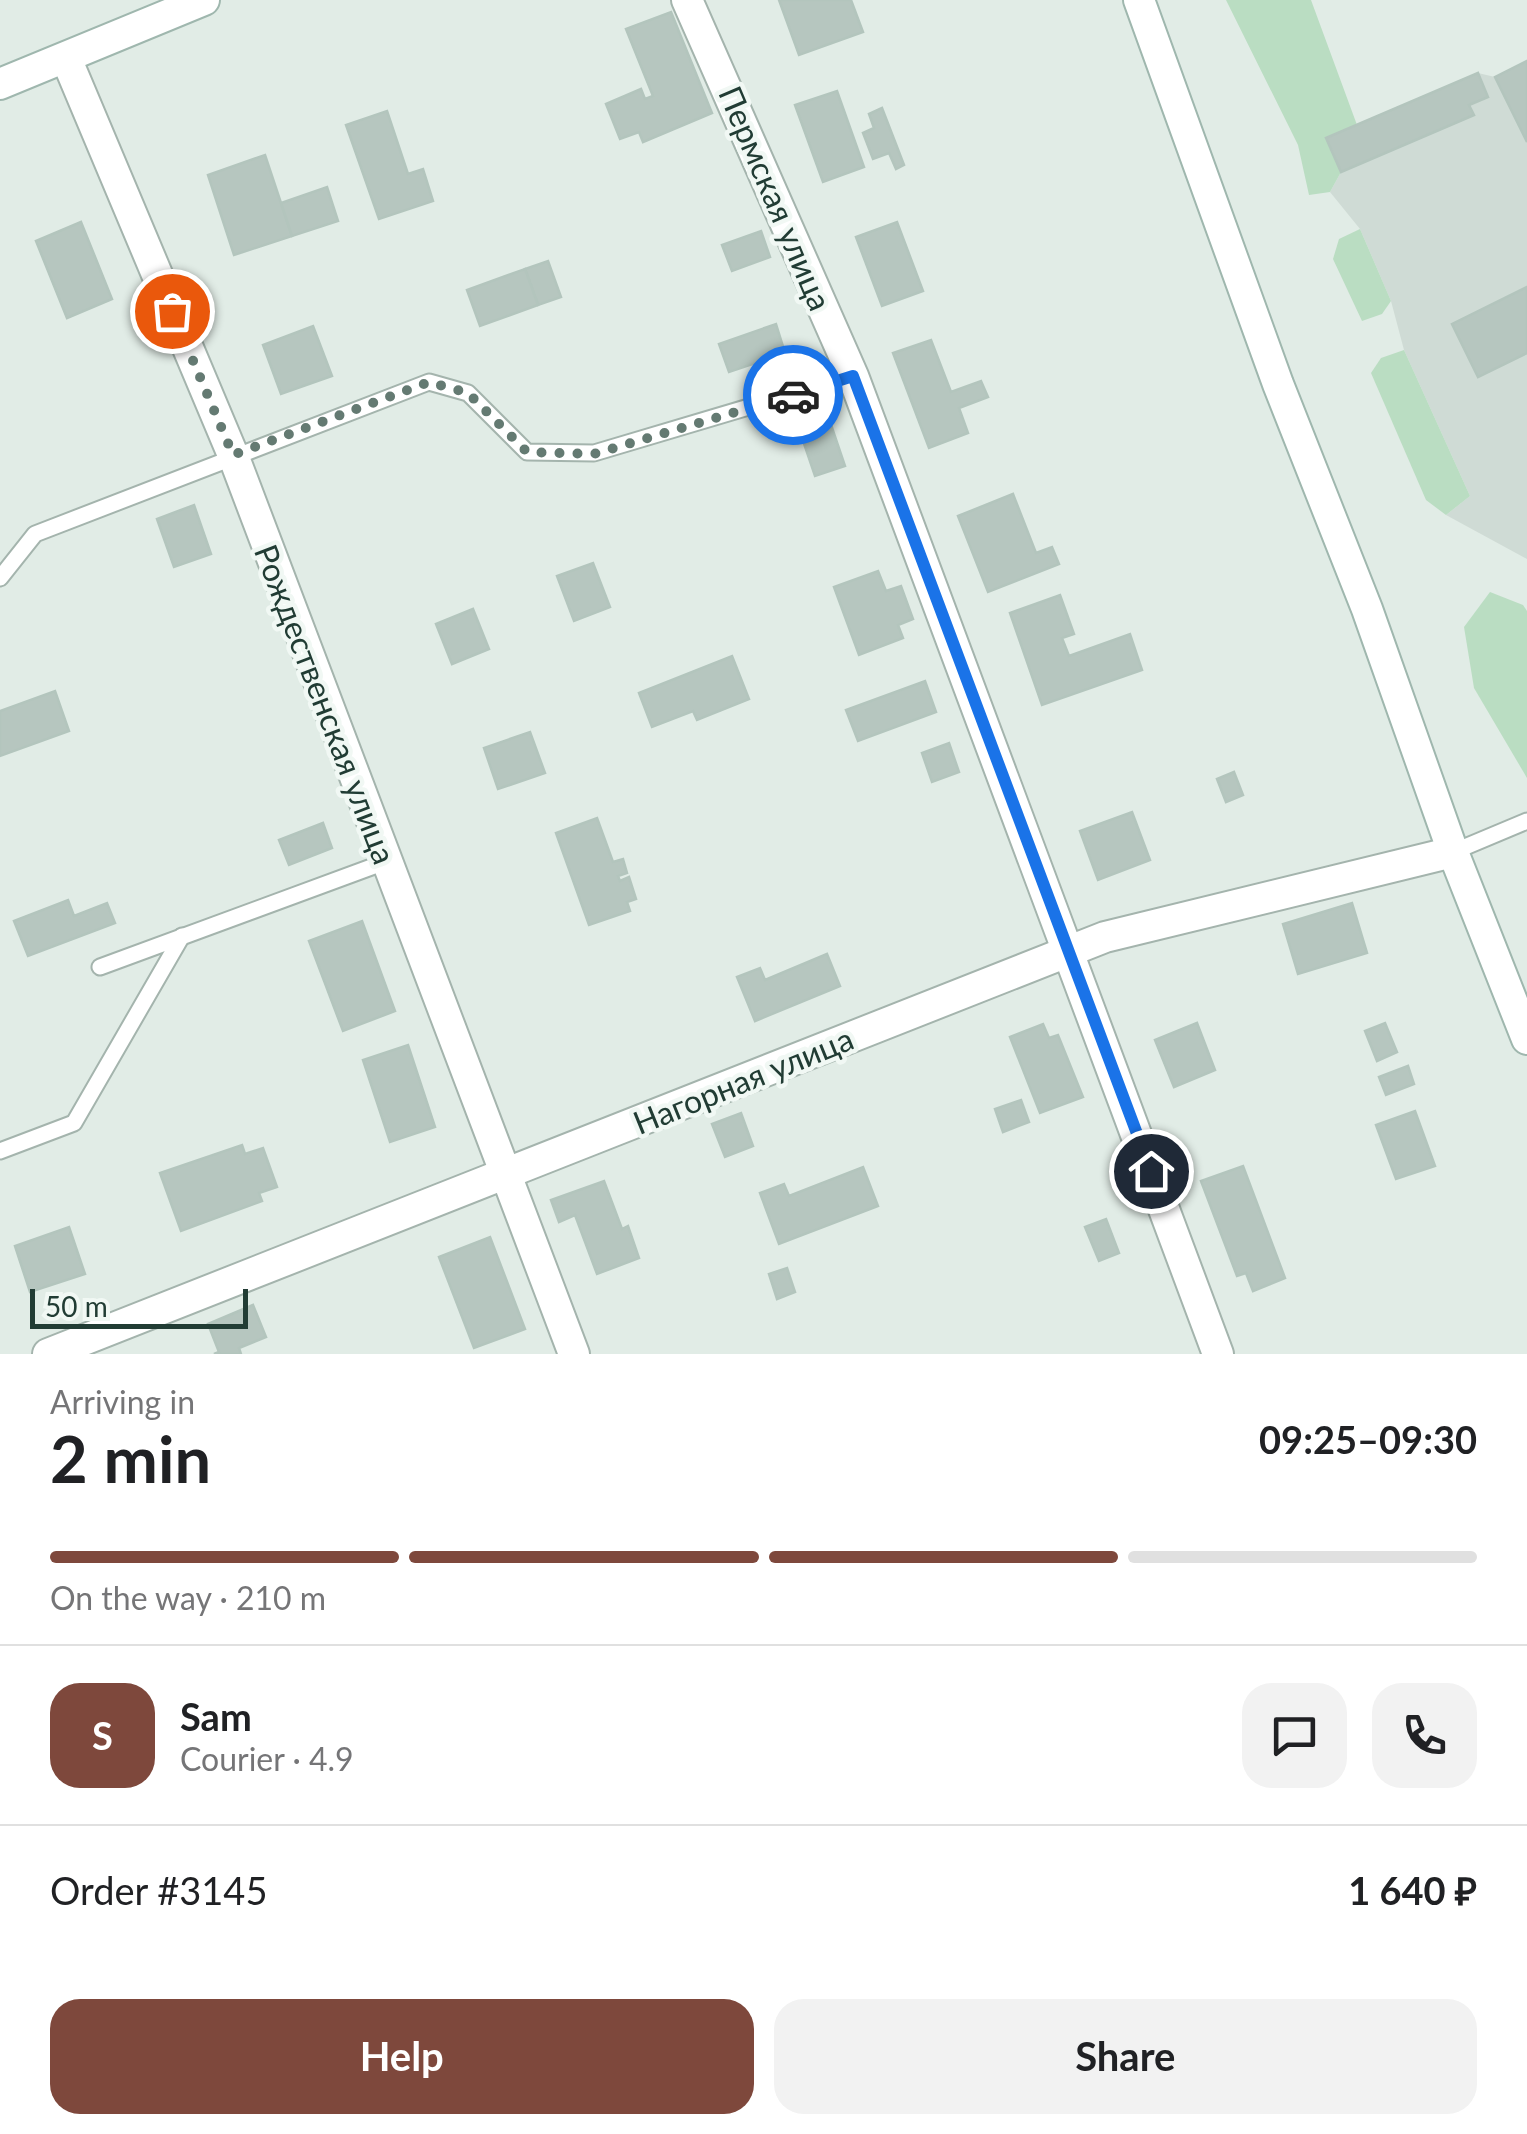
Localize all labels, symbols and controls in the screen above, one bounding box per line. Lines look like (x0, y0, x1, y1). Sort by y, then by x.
street label: Пермская улица (711, 80, 841, 316)
pin (130, 269, 215, 354)
icon: bag (145, 284, 200, 339)
courier (743, 345, 843, 445)
icon: car (766, 368, 821, 423)
street label: Рождественская улица (247, 539, 405, 869)
street label: Нагорная улица (627, 1018, 859, 1142)
pin (1109, 1129, 1194, 1214)
icon: home (1124, 1144, 1179, 1199)
scale bar (30, 1284, 248, 1328)
text: 50 m (45, 1289, 108, 1323)
text: Arriving in (50, 1382, 195, 1421)
text: 09:25–09:30 (1259, 1416, 1477, 1462)
text: 2 min (50, 1419, 211, 1497)
text: On the way · 210 m (50, 1578, 326, 1617)
button: chat (1242, 1683, 1347, 1788)
button: phone (1372, 1683, 1477, 1788)
text: Sam (180, 1693, 252, 1739)
text: S (92, 1712, 113, 1758)
text: Courier · 4.9 (180, 1739, 354, 1778)
text: Order #3145 (50, 1867, 267, 1913)
text: 1 640 ₽ (1348, 1867, 1477, 1913)
button: Help (50, 1999, 754, 2114)
button: Share (774, 1999, 1477, 2114)

